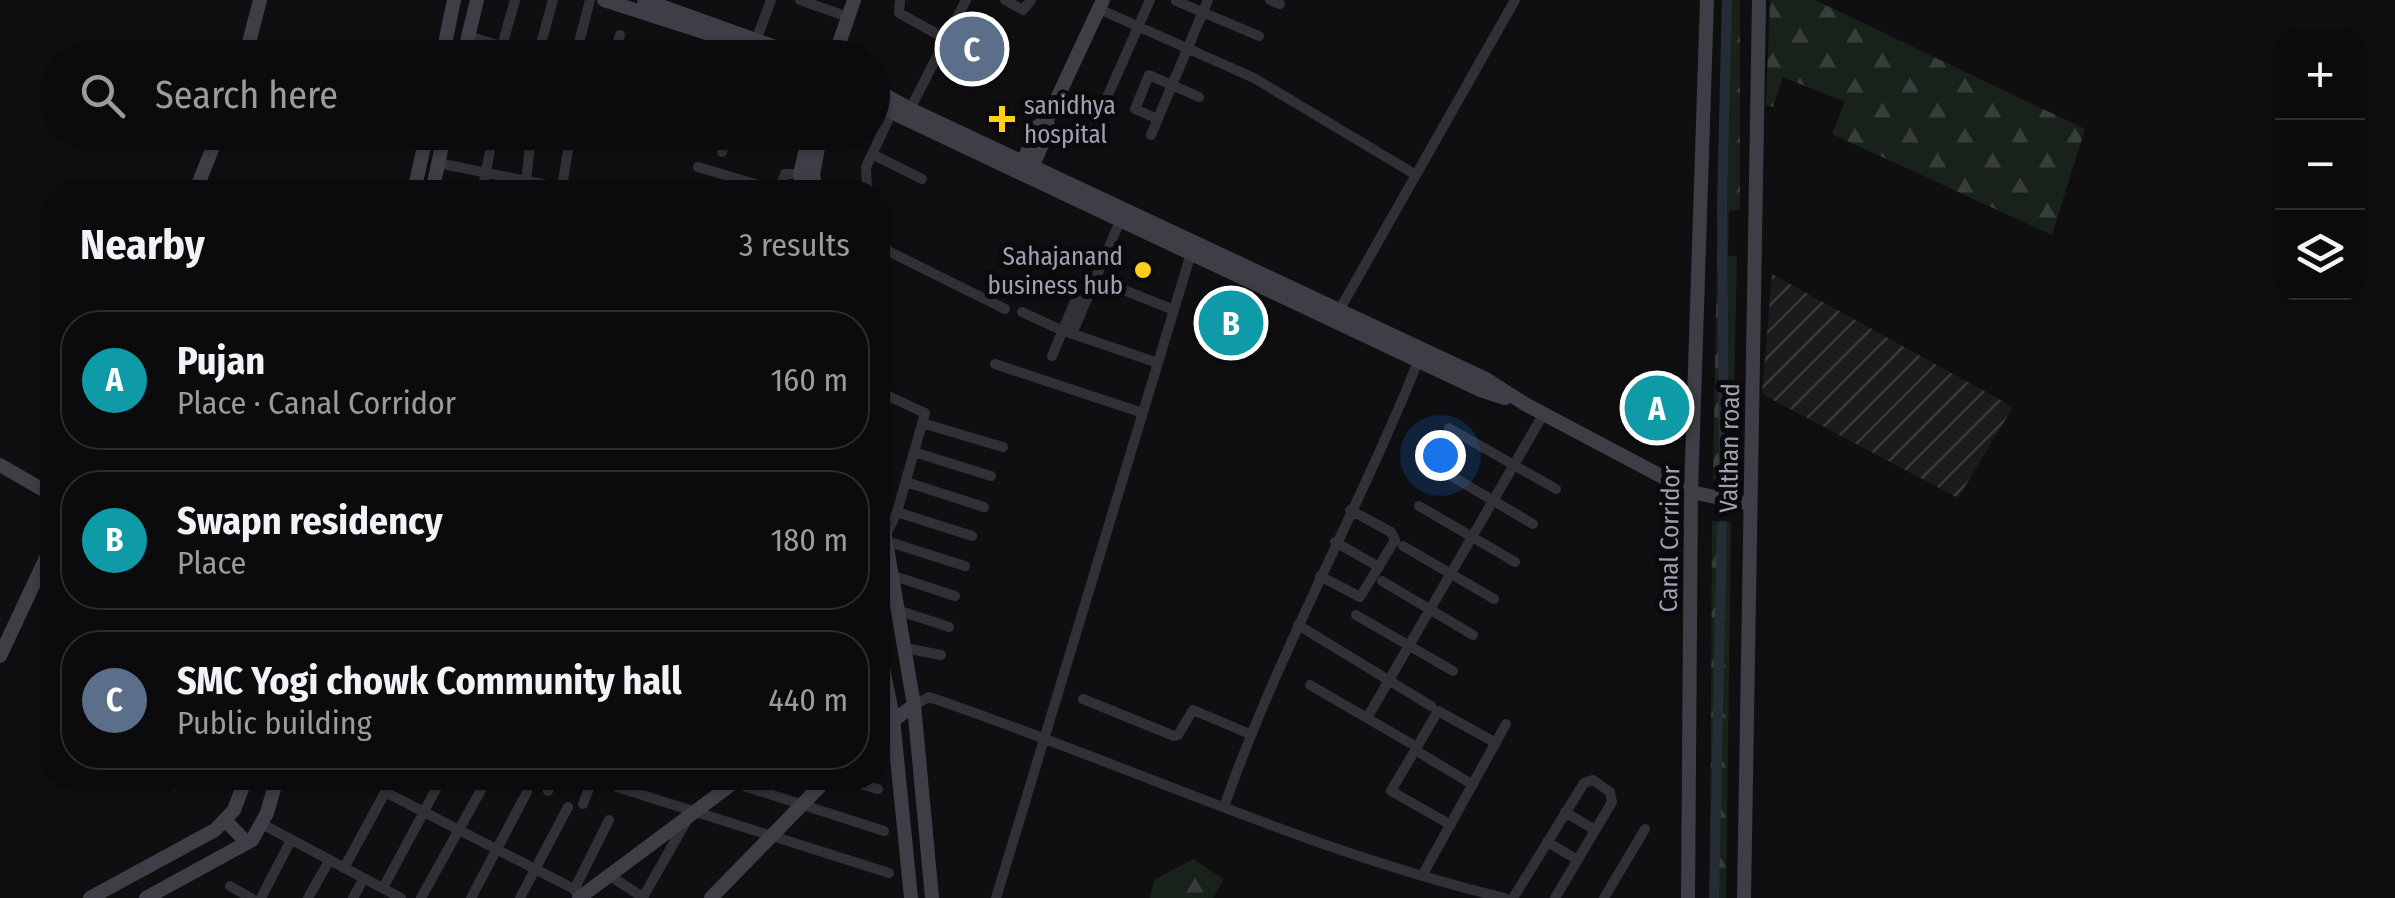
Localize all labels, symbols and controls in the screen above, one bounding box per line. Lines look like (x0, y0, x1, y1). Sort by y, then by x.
pin: C (940, 12, 1004, 86)
map controls (2275, 30, 2365, 300)
button: + (2275, 30, 2365, 120)
search box (40, 40, 890, 150)
icon: search (75, 68, 130, 123)
text: Search here (155, 72, 338, 118)
place label: sanidhya hospital (1024, 91, 1116, 150)
marker: sanidhya hospital (989, 106, 1015, 132)
button: − (2275, 120, 2365, 210)
button: layers (2275, 210, 2365, 300)
text: Nearby (80, 220, 205, 270)
text: 3 results (739, 226, 850, 264)
place label: Sahajanand business hub (988, 242, 1123, 301)
marker: Sahajanand business hub (1132, 259, 1154, 281)
pin: B (1198, 286, 1264, 360)
text: Pujan (177, 338, 265, 384)
text: A (106, 361, 123, 399)
text: 160 m (771, 361, 848, 399)
pin: A (1624, 370, 1690, 446)
street label: Valthan road (1714, 383, 1746, 513)
text: Place · Canal Corridor (177, 384, 456, 422)
your location (1415, 430, 1466, 481)
street label: Canal Corridor (1654, 465, 1686, 613)
text: Swapn residency (177, 498, 443, 544)
text: B (106, 521, 123, 559)
text: 180 m (771, 521, 848, 559)
text: Place (177, 544, 246, 582)
text: SMC Yogi chowk Community hall (177, 658, 682, 704)
text: C (106, 681, 123, 719)
text: 440 m (768, 681, 848, 719)
text: Public building (177, 704, 372, 742)

